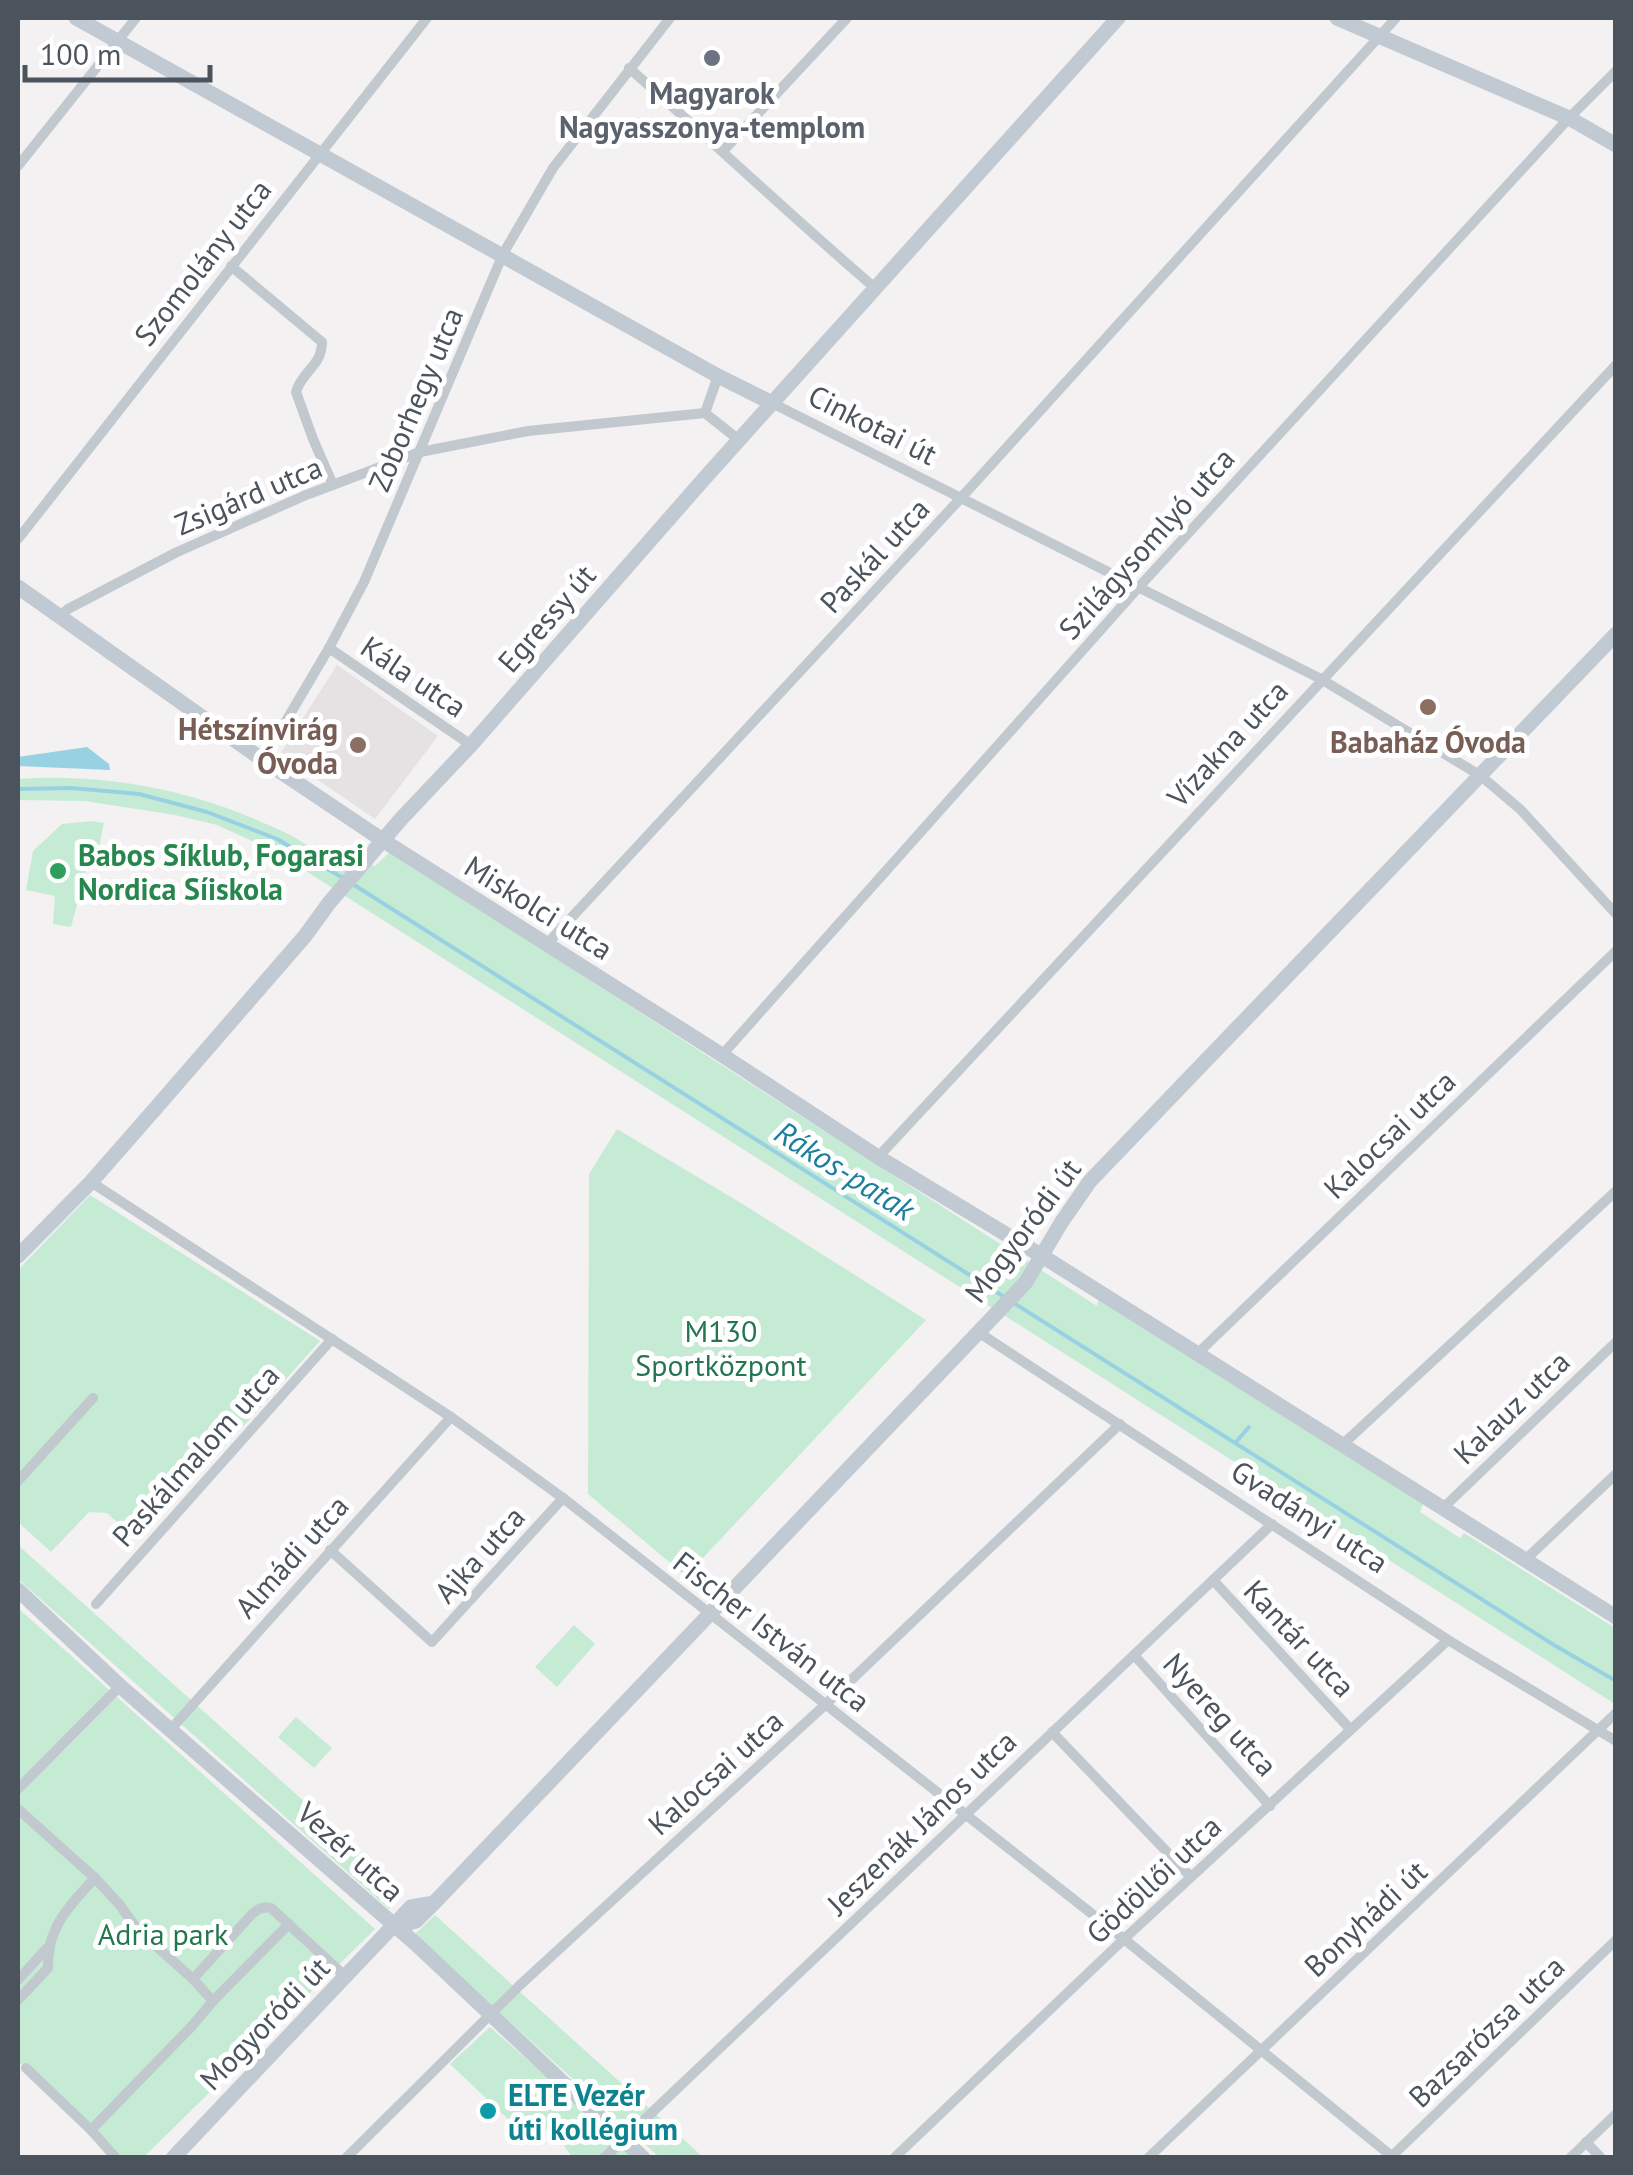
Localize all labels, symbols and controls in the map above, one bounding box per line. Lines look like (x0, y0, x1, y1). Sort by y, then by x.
scale bar (25, 20, 210, 82)
text: 100 m (40, 34, 121, 73)
marker: Magyarok Nagyasszonya-templom (701, 47, 723, 69)
place label: Magyarok Nagyasszonya-templom (559, 73, 865, 146)
street label: Szomolány utca (125, 171, 279, 353)
street label: Zoborhegy utca (359, 301, 471, 497)
street label: Cinkotai út (802, 375, 944, 473)
street label: Szilágysomlyó utca (1050, 439, 1242, 647)
street label: Zsigárd utca (169, 447, 327, 543)
street label: Paskál utca (811, 489, 937, 621)
street label: Egressy út (489, 556, 603, 680)
street label: Kála utca (354, 626, 474, 726)
street label: Vízakna utca (1157, 671, 1296, 816)
marker: Babaház Óvoda (1417, 696, 1439, 718)
place label: Hétszínvirág Óvoda (178, 709, 338, 782)
place label: Babaház Óvoda (1330, 722, 1526, 761)
marker: Hétszínvirág Óvoda (347, 734, 369, 756)
place label: Babos Síklub, Fogarasi Nordica Síiskola (78, 835, 364, 908)
street label: Miskolci utca (458, 846, 620, 968)
marker: Babos Síklub, Fogarasi Nordica Síiskola (47, 860, 69, 882)
street label: Kalocsai utca (1315, 1061, 1463, 1207)
water label: Rákos-patak (767, 1110, 924, 1230)
street label: Mogyoródi út (955, 1150, 1089, 1310)
park label: M130 Sportközpont (635, 1311, 807, 1384)
street label: Kalauz utca (1445, 1342, 1577, 1472)
street label: Paskálmalom utca (103, 1356, 287, 1554)
street label: Gvadányi utca (1224, 1451, 1396, 1581)
street label: Almádi utca (226, 1486, 356, 1626)
street label: Ajka utca (425, 1497, 533, 1611)
street label: Fischer István utca (666, 1542, 878, 1720)
street label: Kantár utca (1236, 1571, 1364, 1705)
street label: Nyereg utca (1155, 1644, 1287, 1784)
street label: Kalocsai utca (639, 1701, 791, 1843)
street label: Jeszenák János utca (817, 1722, 1024, 1924)
street label: Vezér utca (289, 1792, 413, 1909)
street label: Gödöllői utca (1077, 1807, 1229, 1951)
street label: Bonyhádi út (1295, 1851, 1435, 1985)
park label: Adria park (98, 1914, 229, 1953)
street label: Bazsarózsa utca (1400, 1947, 1572, 2115)
street label: Mogyoródi út (191, 1948, 337, 2098)
place label: ELTE Vezér úti kollégium (508, 2075, 678, 2148)
marker: ELTE Vezér úti kollégium (477, 2100, 499, 2122)

